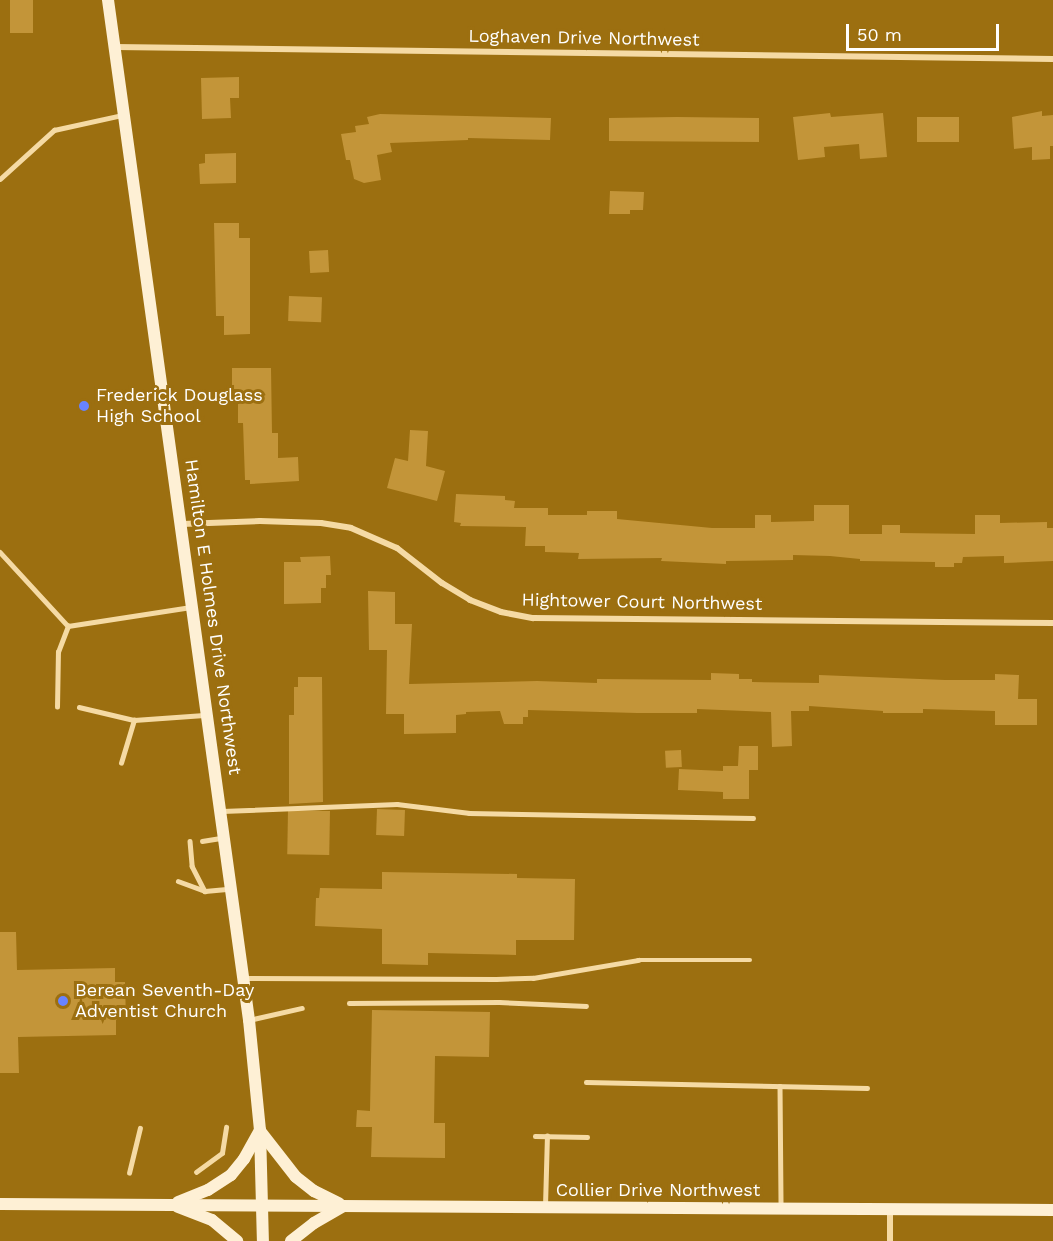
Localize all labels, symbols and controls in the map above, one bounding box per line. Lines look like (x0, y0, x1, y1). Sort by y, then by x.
scale bar (849, 12, 1002, 50)
text: 50 m (857, 24, 902, 45)
street label: Loghaven Drive Northwest (468, 25, 700, 51)
place label: Frederick Douglass High School (96, 385, 263, 428)
marker: Frederick Douglass High School (77, 399, 91, 413)
street label: Hamilton E Holmes Drive Northwest (180, 458, 246, 776)
street label: Hightower Court Northwest (521, 589, 763, 615)
place label: Berean Seventh-Day Adventist Church (75, 980, 254, 1022)
marker: Berean Seventh-Day Adventist Church (56, 994, 70, 1008)
street label: Collier Drive Northwest (555, 1179, 761, 1201)

